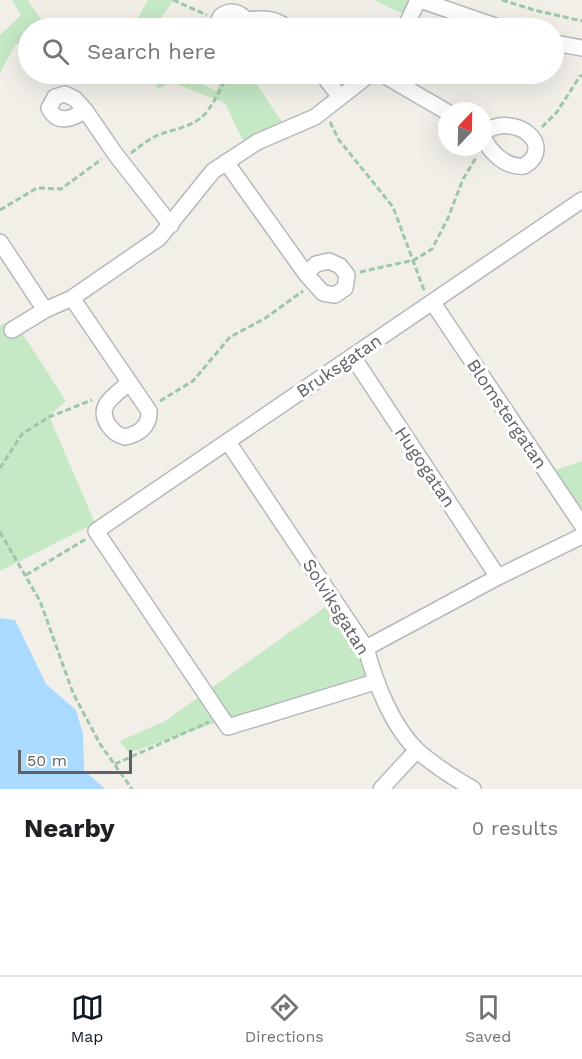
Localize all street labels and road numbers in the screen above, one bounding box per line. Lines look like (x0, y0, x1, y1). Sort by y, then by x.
street label: Bruksgatan (292, 329, 385, 402)
street label: Blomstergatan (463, 355, 552, 473)
street label: Hugogatan (391, 422, 460, 511)
street label: Solviksgatan (299, 555, 374, 659)

